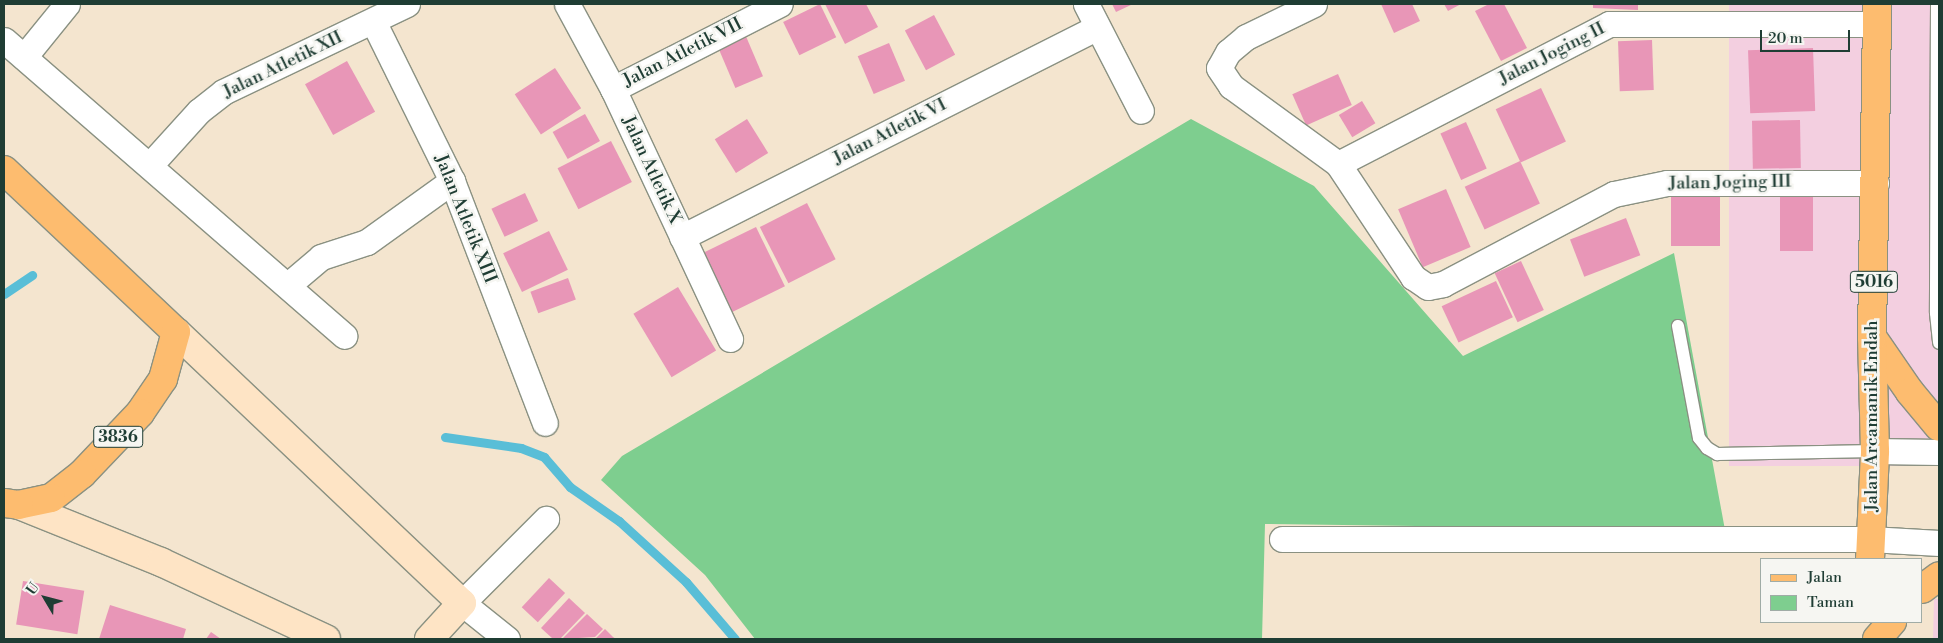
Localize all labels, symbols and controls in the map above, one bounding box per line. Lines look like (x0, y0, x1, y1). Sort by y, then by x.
street label: Jalan Atletik VII (620, 14, 746, 92)
street label: Jalan Joging II (1495, 18, 1609, 90)
scale bar (1763, 20, 1853, 52)
street label: Jalan Atletik XII (220, 27, 346, 103)
text: 20 m (1768, 29, 1803, 48)
street label: Jalan Atletik VI (830, 94, 950, 170)
street label: Jalan Atletik X (617, 113, 685, 227)
street label: Jalan Atletik XIII (429, 151, 501, 287)
street label: Jalan Joging III (1668, 171, 1792, 195)
road number: 5016 (1849, 268, 1899, 296)
street label: Jalan Arcamanik Endah (1861, 320, 1883, 512)
road number: 3836 (93, 424, 143, 451)
legend (1760, 558, 1923, 623)
text: Jalan (1807, 568, 1842, 587)
north arrow (20, 573, 70, 623)
text: U (23, 579, 43, 599)
text: Taman (1807, 593, 1854, 612)

